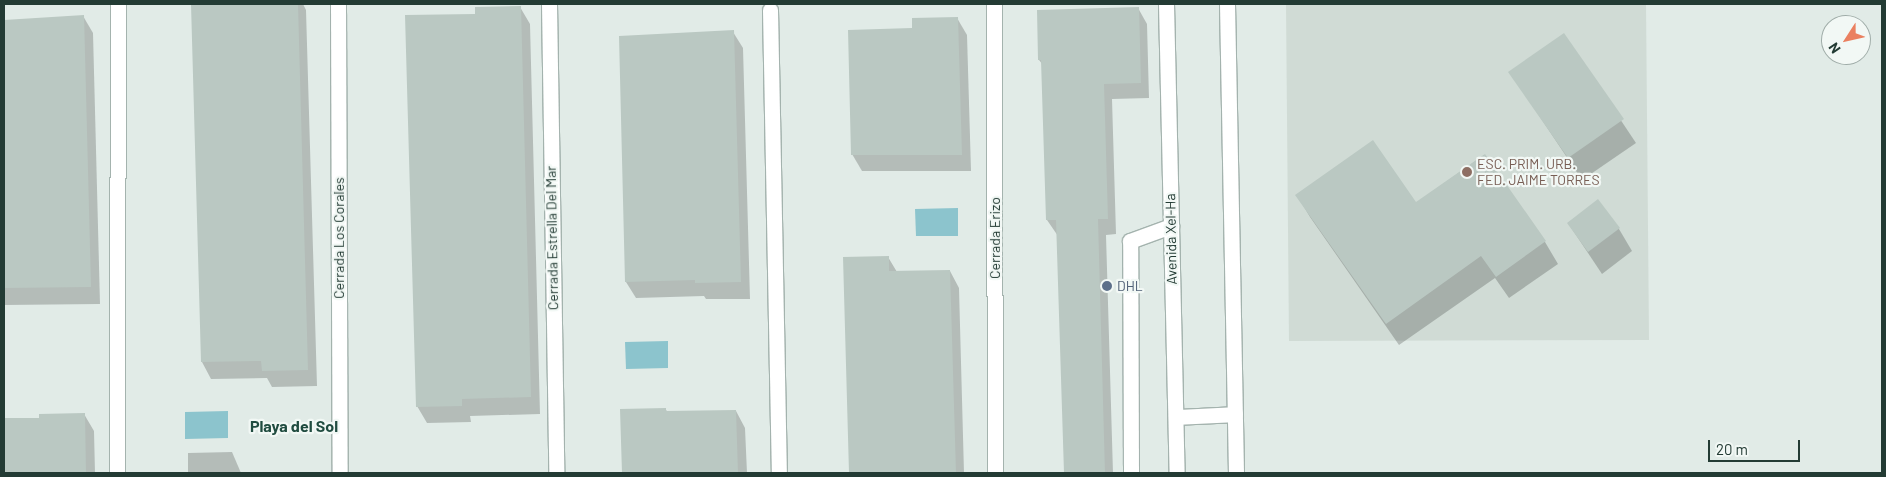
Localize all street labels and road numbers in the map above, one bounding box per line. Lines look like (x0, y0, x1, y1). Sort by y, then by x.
street label: Cerrada Estrella Del Mar (542, 166, 562, 310)
street label: Cerrada Los Corales (331, 177, 347, 299)
street label: Avenida Xel-Ha (1162, 193, 1180, 285)
street label: Cerrada Erizo (987, 197, 1003, 279)

